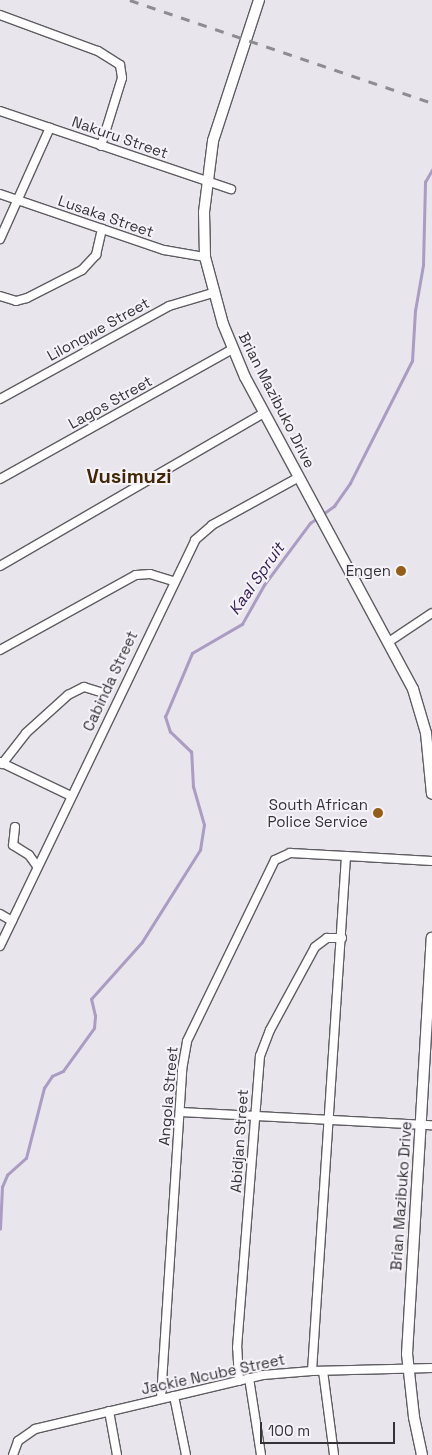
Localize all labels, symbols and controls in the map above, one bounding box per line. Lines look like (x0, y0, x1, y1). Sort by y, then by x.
street label: Nakuru Street (70, 112, 170, 162)
street label: Lusaka Street (56, 191, 156, 241)
street label: Lilongwe Street (44, 293, 152, 365)
street label: Brian Mazibuko Drive (235, 329, 319, 471)
street label: Lagos Street (65, 372, 155, 432)
district label: Vusimuzi (86, 464, 172, 488)
water label: Kaal Spruit (225, 539, 289, 619)
place label: Engen (346, 562, 391, 580)
marker: Engen (395, 565, 407, 577)
street label: Cabinda Street (79, 628, 141, 734)
place label: South African Police Service (268, 795, 368, 830)
marker: South African Police Service (372, 807, 384, 819)
street label: Angola Street (155, 1046, 181, 1146)
street label: Abidjan Street (226, 1089, 252, 1193)
street label: Brian Mazibuko Drive (387, 1121, 415, 1271)
street label: Jackie Ncube Street (139, 1350, 287, 1398)
scale bar (262, 1412, 397, 1444)
text: 100 m (268, 1421, 310, 1440)

